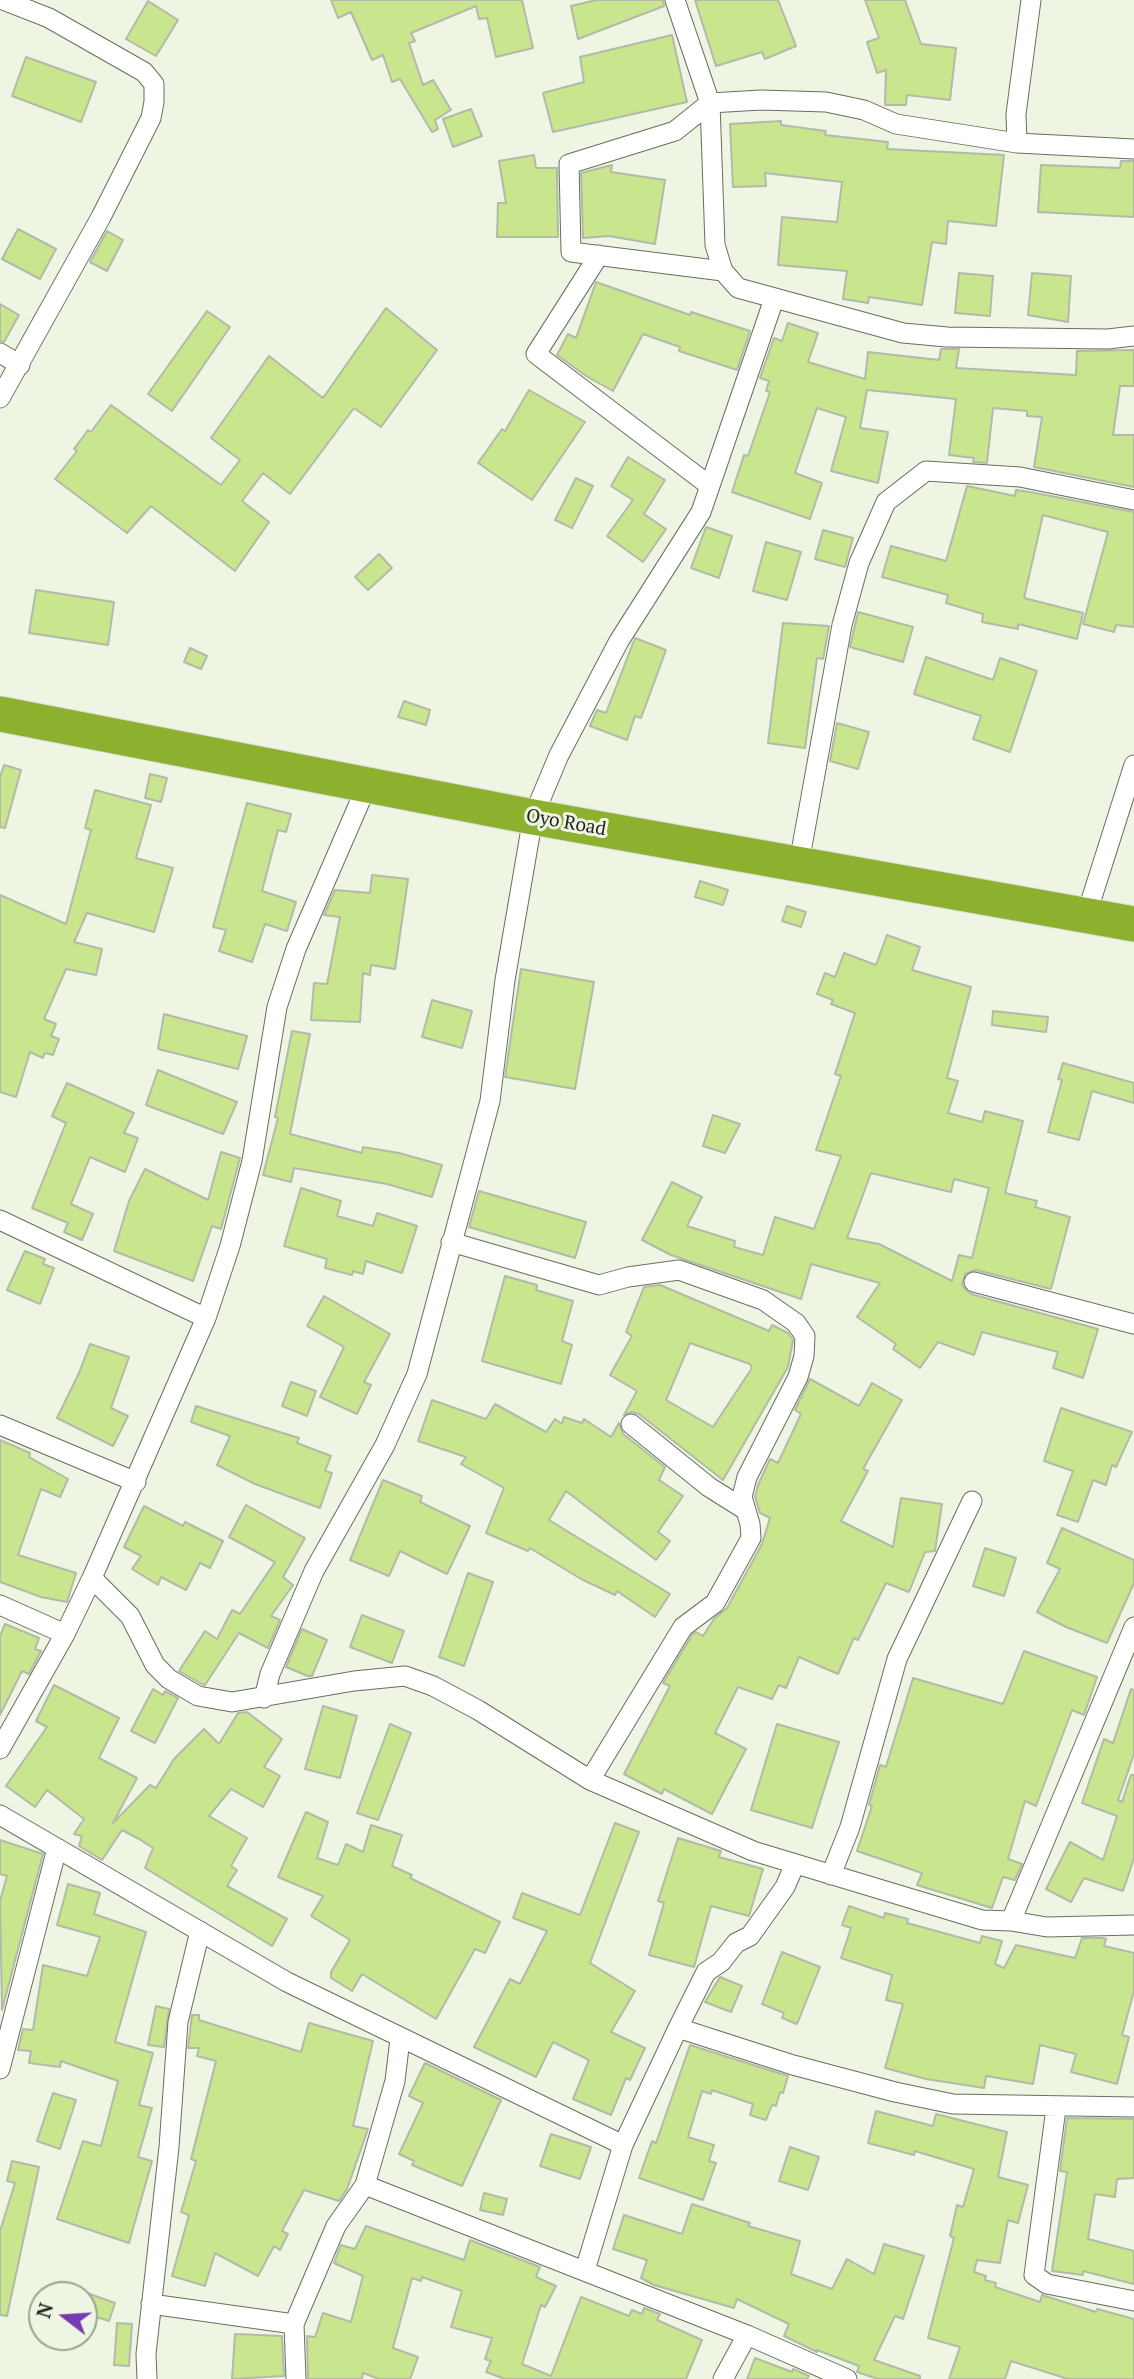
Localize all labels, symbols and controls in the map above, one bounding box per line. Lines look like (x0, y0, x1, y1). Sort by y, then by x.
street label: Oyo Road (524, 805, 608, 841)
north arrow (28, 2281, 98, 2351)
text: N (30, 2300, 58, 2321)

